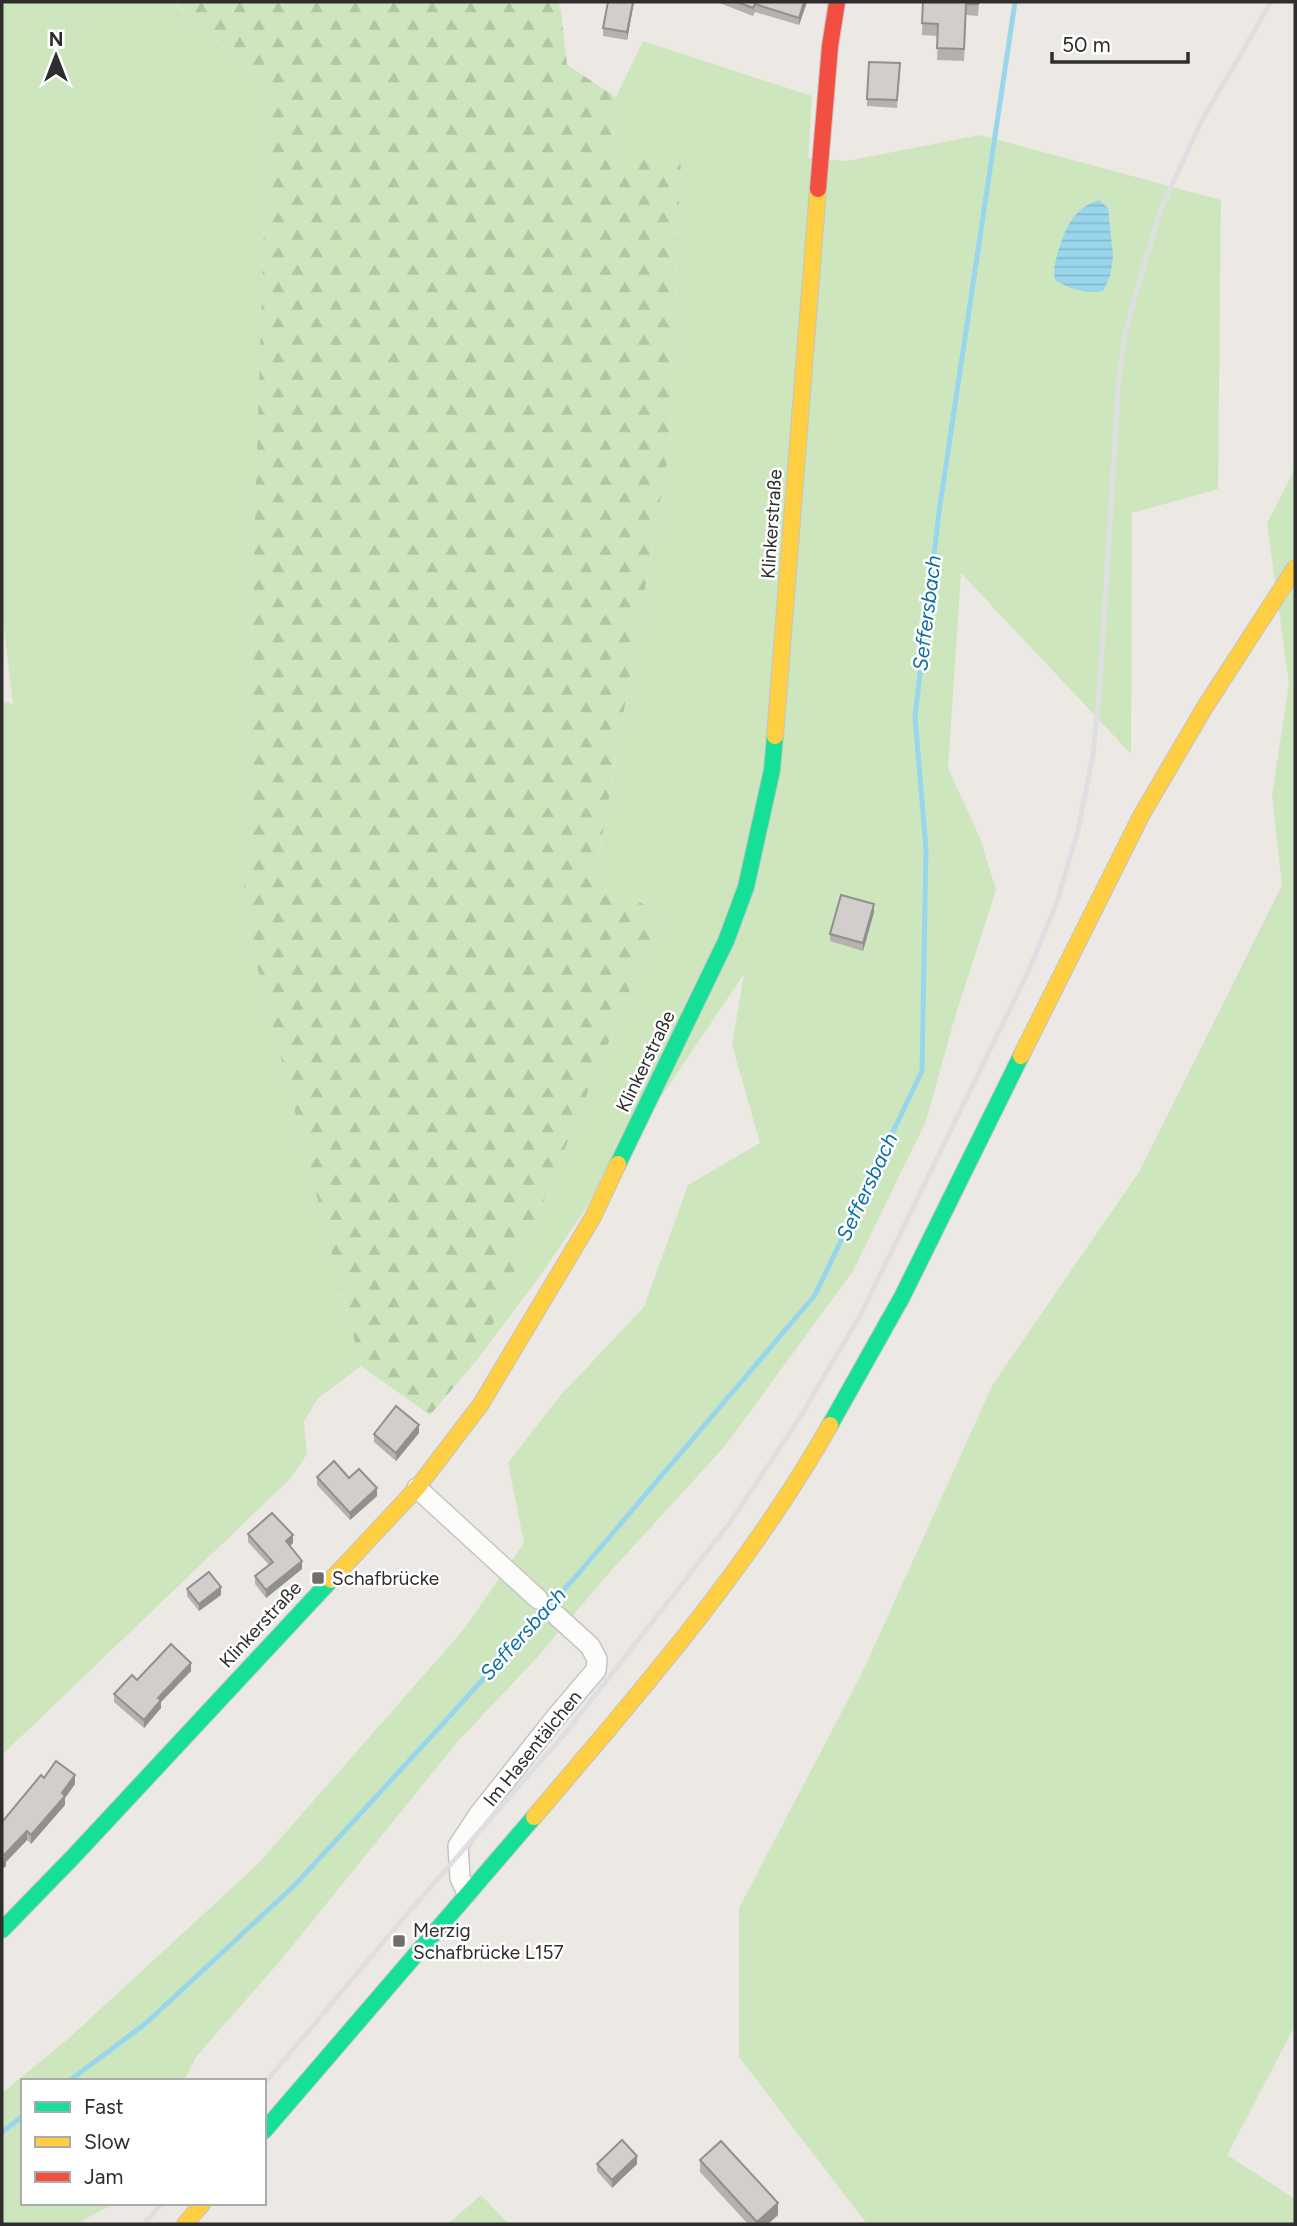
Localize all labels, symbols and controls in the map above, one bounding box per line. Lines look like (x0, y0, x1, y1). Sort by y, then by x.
north arrow (21, 21, 91, 91)
scale bar (1052, 21, 1188, 65)
text: N (49, 28, 63, 51)
text: 50 m (1062, 32, 1111, 57)
street label: Klinkerstraße (756, 468, 787, 580)
water label: Seffersbach (907, 554, 946, 672)
street label: Klinkerstraße (611, 1007, 680, 1116)
water label: Seffersbach (831, 1129, 903, 1245)
place label: Schafbrücke (332, 1567, 439, 1590)
marker: Schafbrücke (310, 1570, 326, 1586)
street label: Klinkerstraße (215, 1576, 306, 1672)
water label: Seffersbach (475, 1582, 571, 1685)
street label: Im Hasentälchen (479, 1686, 586, 1811)
place label: Merzig Schafbrücke L157 (413, 1919, 564, 1964)
marker: Merzig Schafbrücke L157 (391, 1933, 407, 1949)
legend (21, 2079, 266, 2205)
text: Fast (84, 2094, 124, 2119)
text: Slow (84, 2129, 130, 2154)
text: Jam (84, 2164, 123, 2189)

